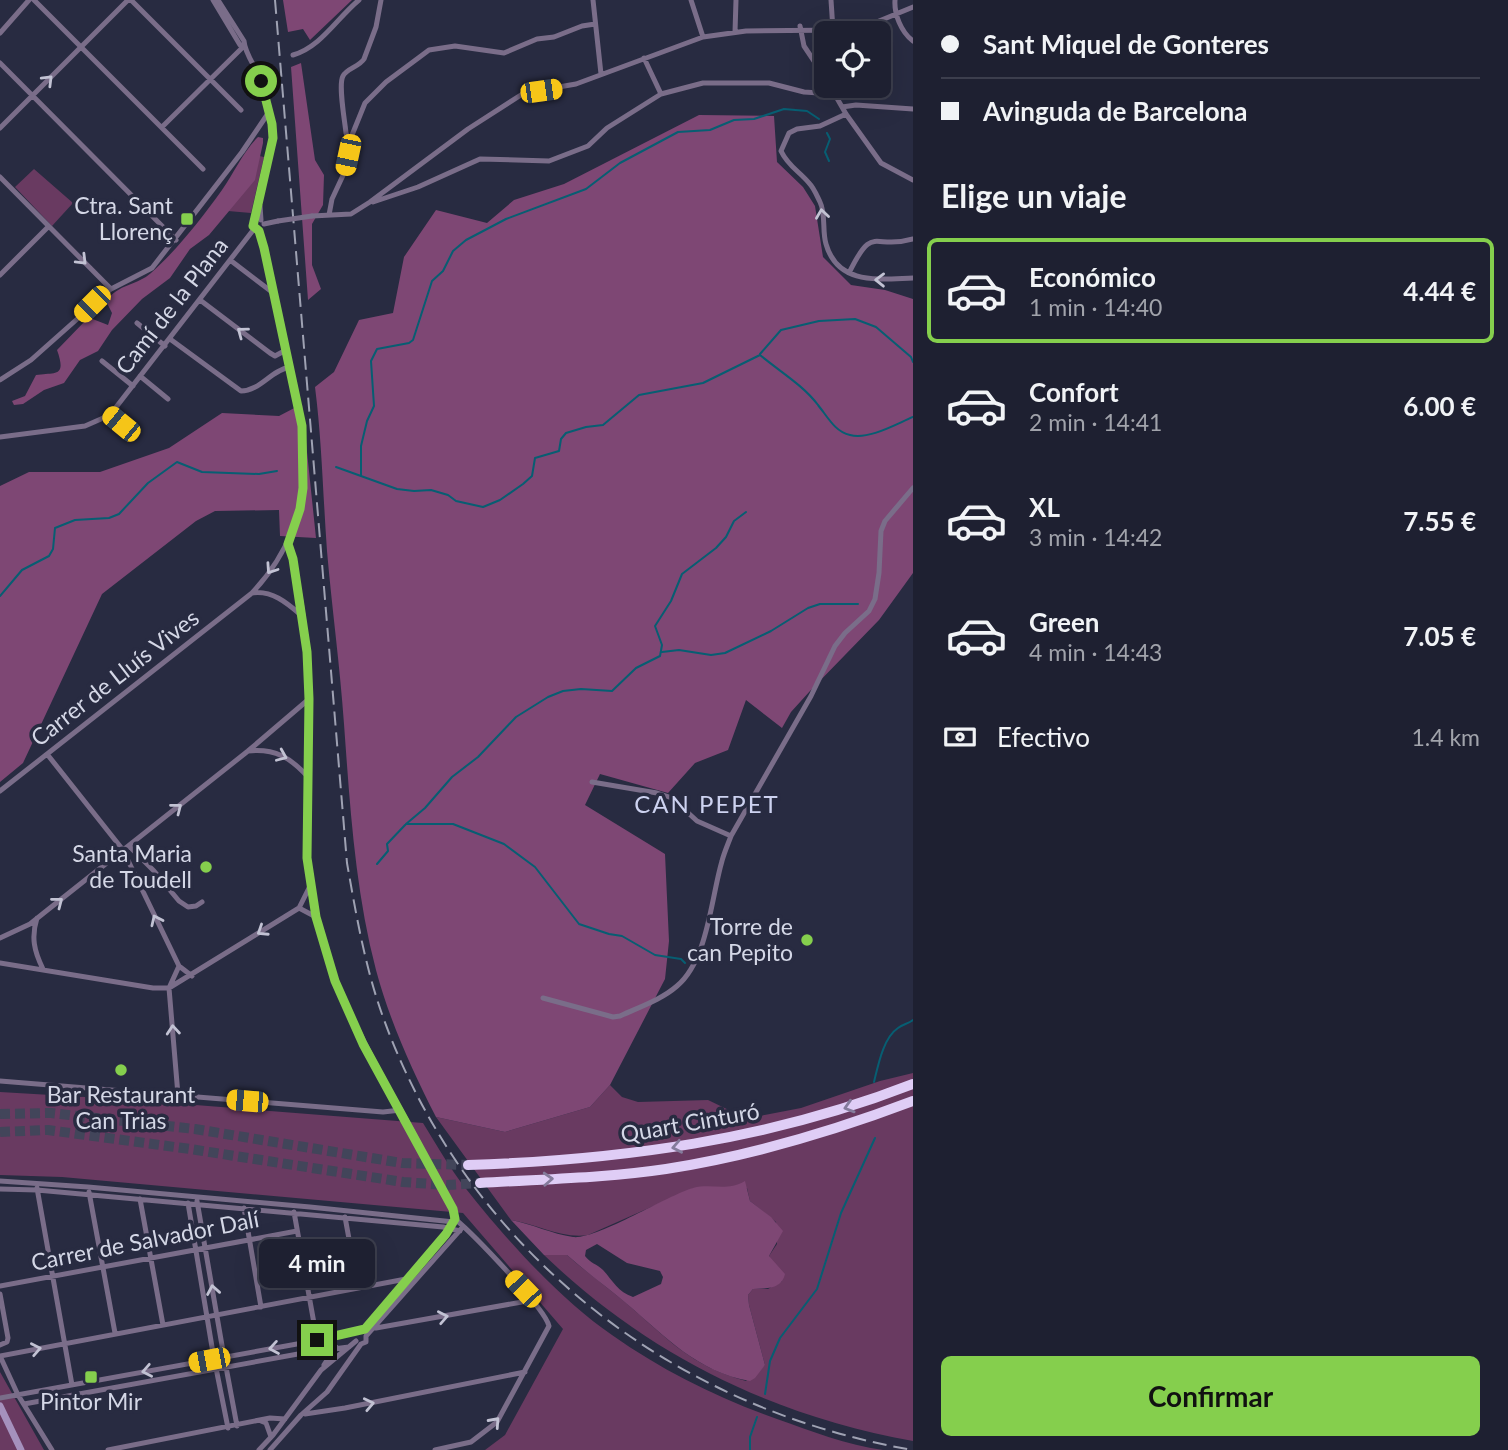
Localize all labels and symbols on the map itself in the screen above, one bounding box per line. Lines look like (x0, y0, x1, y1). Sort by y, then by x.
route start (245, 65, 277, 97)
one-way arrow (40, 75, 53, 88)
car (519, 78, 564, 104)
car (334, 132, 363, 178)
place label: Ctra. Sant Llorenç (74, 191, 174, 245)
one-way arrow (815, 208, 830, 220)
marker: Ctra. Sant Llorenç (179, 211, 195, 227)
street label: Camí de la Plana (109, 231, 233, 379)
one-way arrow (74, 252, 87, 265)
one-way arrow (875, 272, 885, 288)
car (70, 282, 115, 326)
one-way arrow (237, 328, 250, 341)
car (99, 403, 144, 445)
one-way arrow (266, 562, 279, 575)
street label: Carrer de Lluís Vives (25, 603, 204, 751)
one-way arrow (274, 748, 287, 762)
district label: CAN PEPET (634, 789, 780, 818)
one-way arrow (169, 804, 182, 816)
place label: Santa Maria de Toudell (72, 839, 192, 893)
marker: Santa Maria de Toudell (198, 859, 214, 875)
one-way arrow (50, 898, 62, 911)
place label: Torre de can Pepito (687, 912, 793, 966)
one-way arrow (150, 915, 164, 927)
one-way arrow (257, 922, 270, 935)
marker: Torre de can Pepito (799, 932, 815, 948)
one-way arrow (166, 1024, 181, 1035)
marker: Bar Restaurant Can Trias (113, 1062, 129, 1078)
place label: Bar Restaurant Can Trias (47, 1080, 196, 1134)
car (226, 1089, 269, 1113)
street label: Quart Cinturó (618, 1096, 761, 1148)
one-way arrow (843, 1099, 855, 1113)
one-way arrow (671, 1139, 683, 1154)
one-way arrow (543, 1172, 554, 1187)
street label: Carrer de Salvador Dalí (29, 1204, 263, 1276)
callout: 4 min (259, 1238, 375, 1288)
car (501, 1267, 546, 1311)
one-way arrow (206, 1284, 221, 1296)
one-way arrow (437, 1310, 449, 1325)
route end (301, 1324, 333, 1356)
one-way arrow (268, 1340, 280, 1355)
one-way arrow (30, 1342, 42, 1357)
car (187, 1346, 232, 1374)
one-way arrow (141, 1363, 153, 1378)
marker: Pintor Mir (83, 1369, 99, 1385)
place label: Pintor Mir (40, 1387, 143, 1415)
one-way arrow (363, 1397, 375, 1412)
one-way arrow (487, 1418, 499, 1431)

